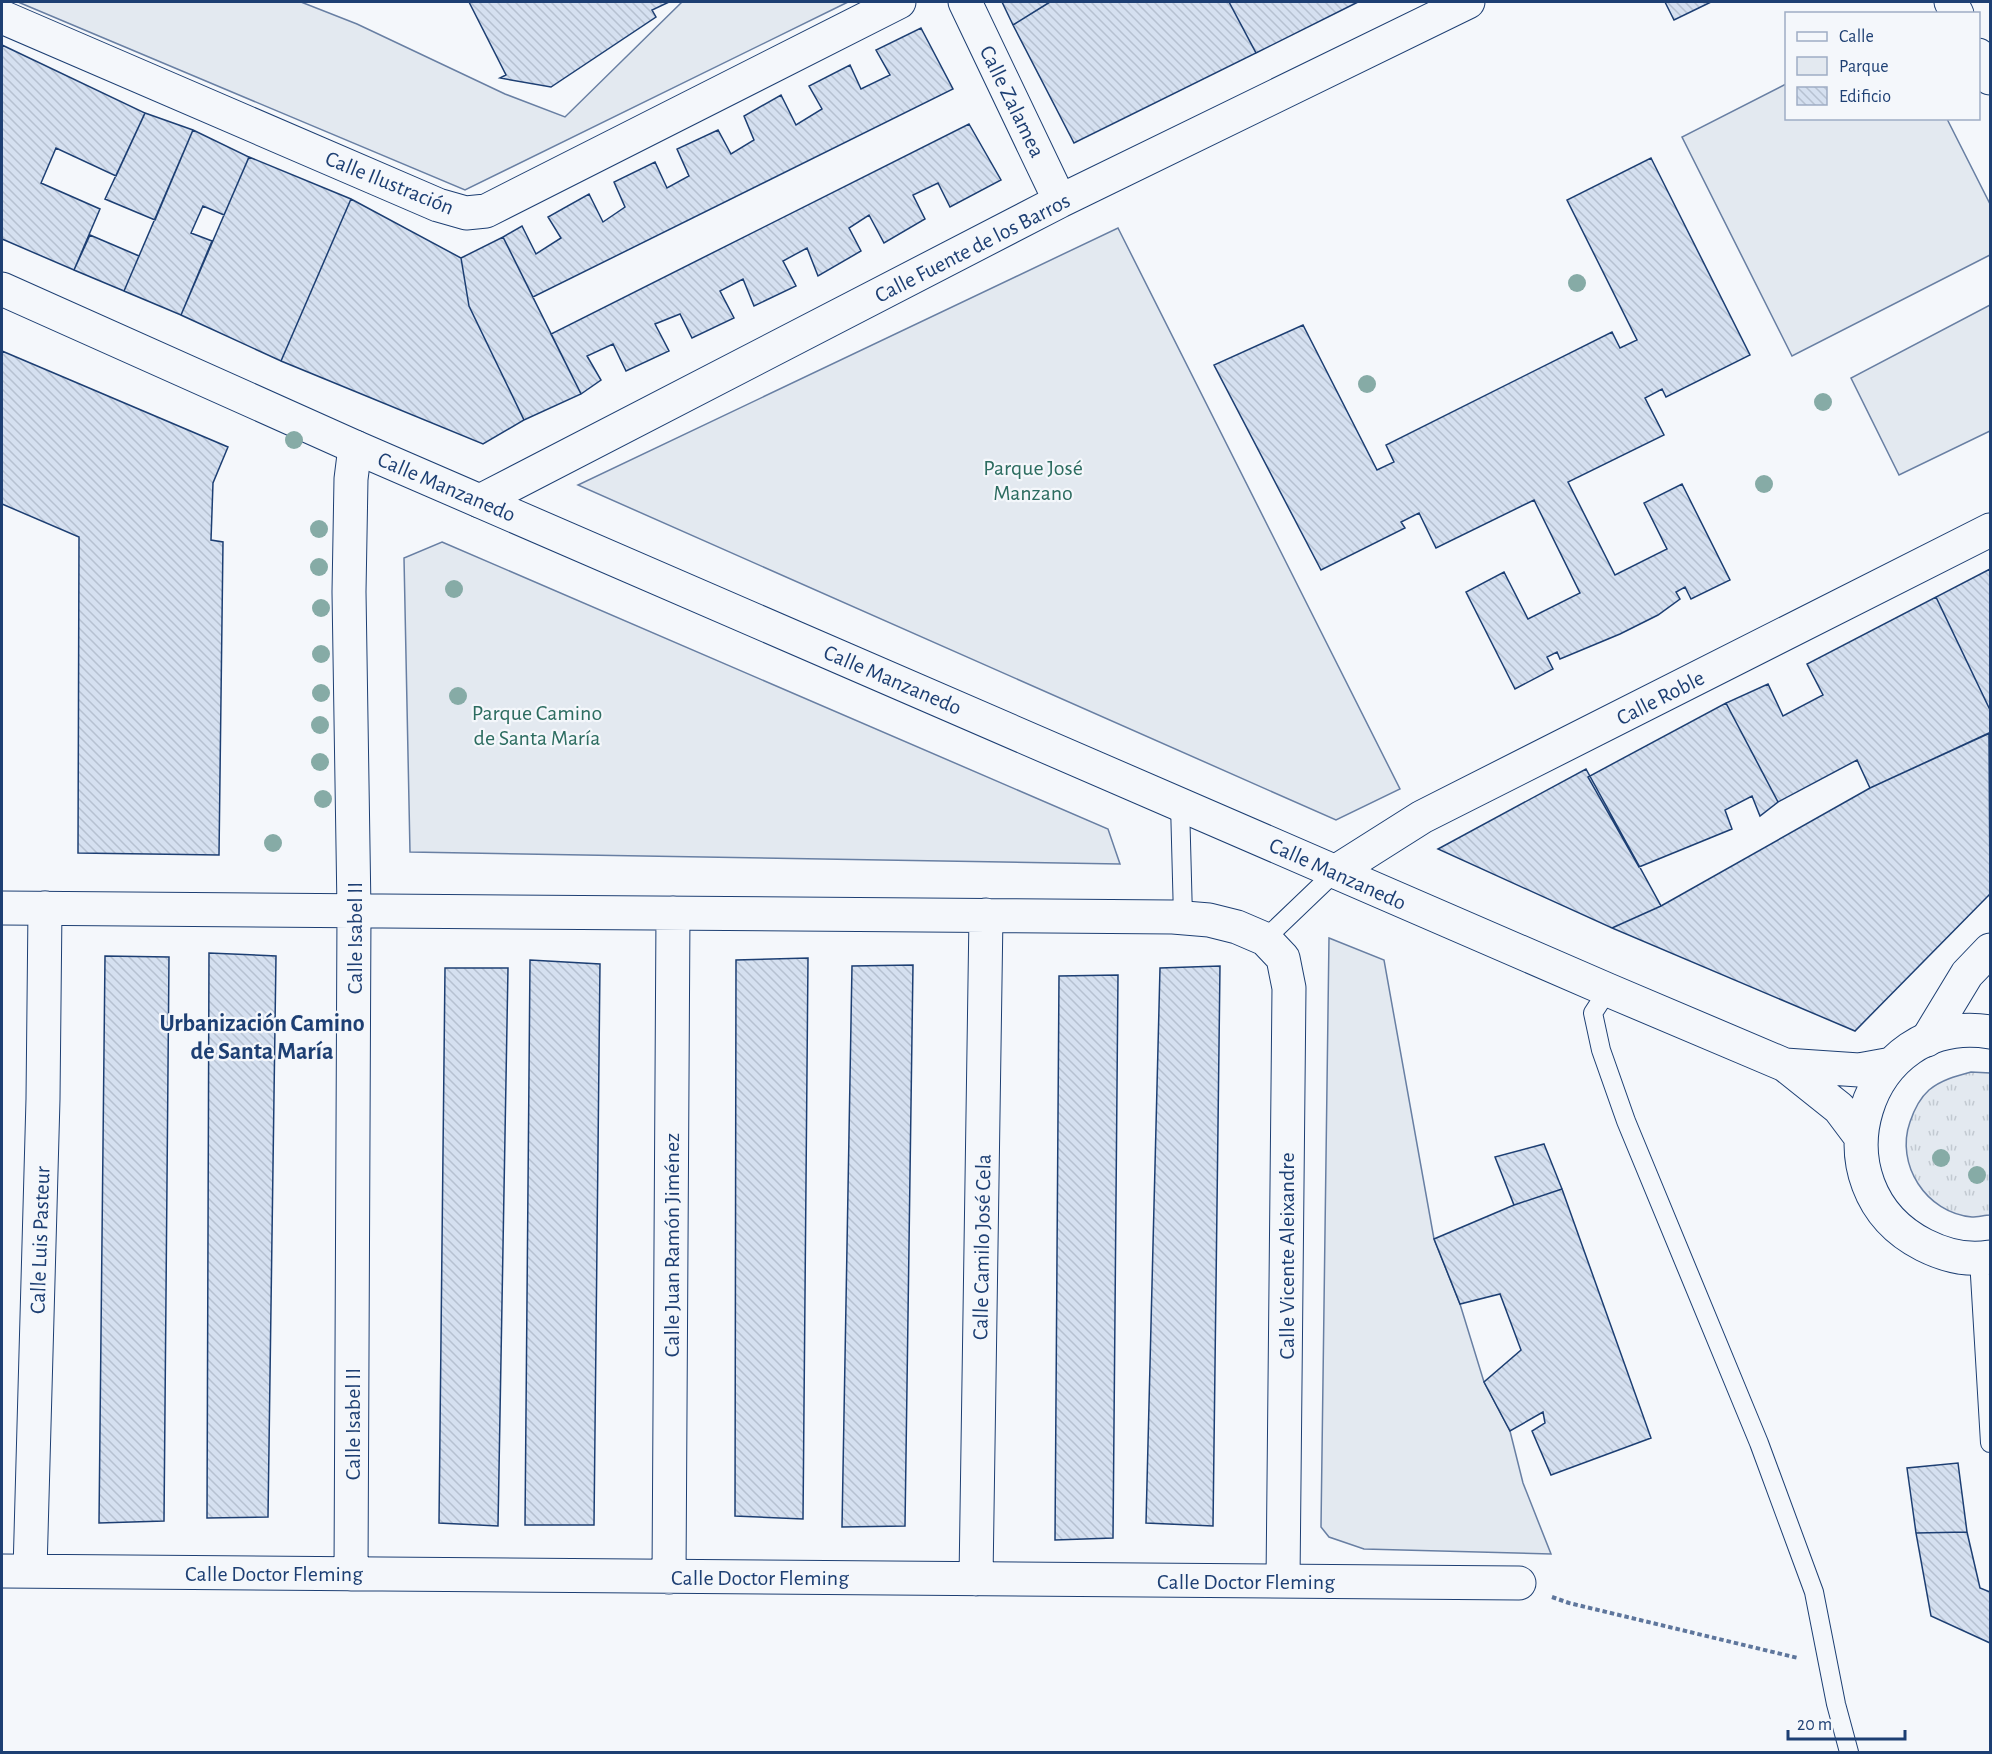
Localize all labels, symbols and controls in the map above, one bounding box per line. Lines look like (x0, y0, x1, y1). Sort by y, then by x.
legend (1785, 12, 1980, 120)
text: Calle (1839, 28, 1874, 46)
street label: Calle Zalamea (976, 42, 1049, 161)
text: Parque (1839, 58, 1888, 76)
text: Edificio (1839, 88, 1891, 106)
street label: Calle Ilustración (322, 147, 457, 219)
street label: Calle Fuente de los Barros (871, 189, 1074, 307)
street label: Calle Manzanedo (374, 448, 519, 526)
park label: Parque José Manzano (983, 457, 1083, 504)
street label: Calle Manzanedo (820, 641, 965, 719)
street label: Calle Roble (1613, 666, 1708, 729)
park label: Parque Camino de Santa María (472, 702, 602, 749)
street label: Calle Manzanedo (1266, 834, 1409, 914)
street label: Calle Isabel II (344, 882, 366, 994)
district label: Urbanización Camino de Santa María (159, 1012, 365, 1064)
street label: Calle Juan Ramón Jiménez (661, 1133, 683, 1357)
street label: Calle Vicente Aleixandre (1276, 1152, 1298, 1360)
street label: Calle Camilo José Cela (969, 1154, 995, 1340)
street label: Calle Luis Pasteur (26, 1166, 54, 1314)
street label: Calle Isabel II (342, 1368, 364, 1480)
street label: Calle Doctor Fleming (185, 1563, 363, 1585)
street label: Calle Doctor Fleming (671, 1567, 849, 1589)
street label: Calle Doctor Fleming (1157, 1571, 1335, 1593)
scale bar (1788, 1703, 1905, 1741)
text: 20 m (1797, 1716, 1832, 1734)

